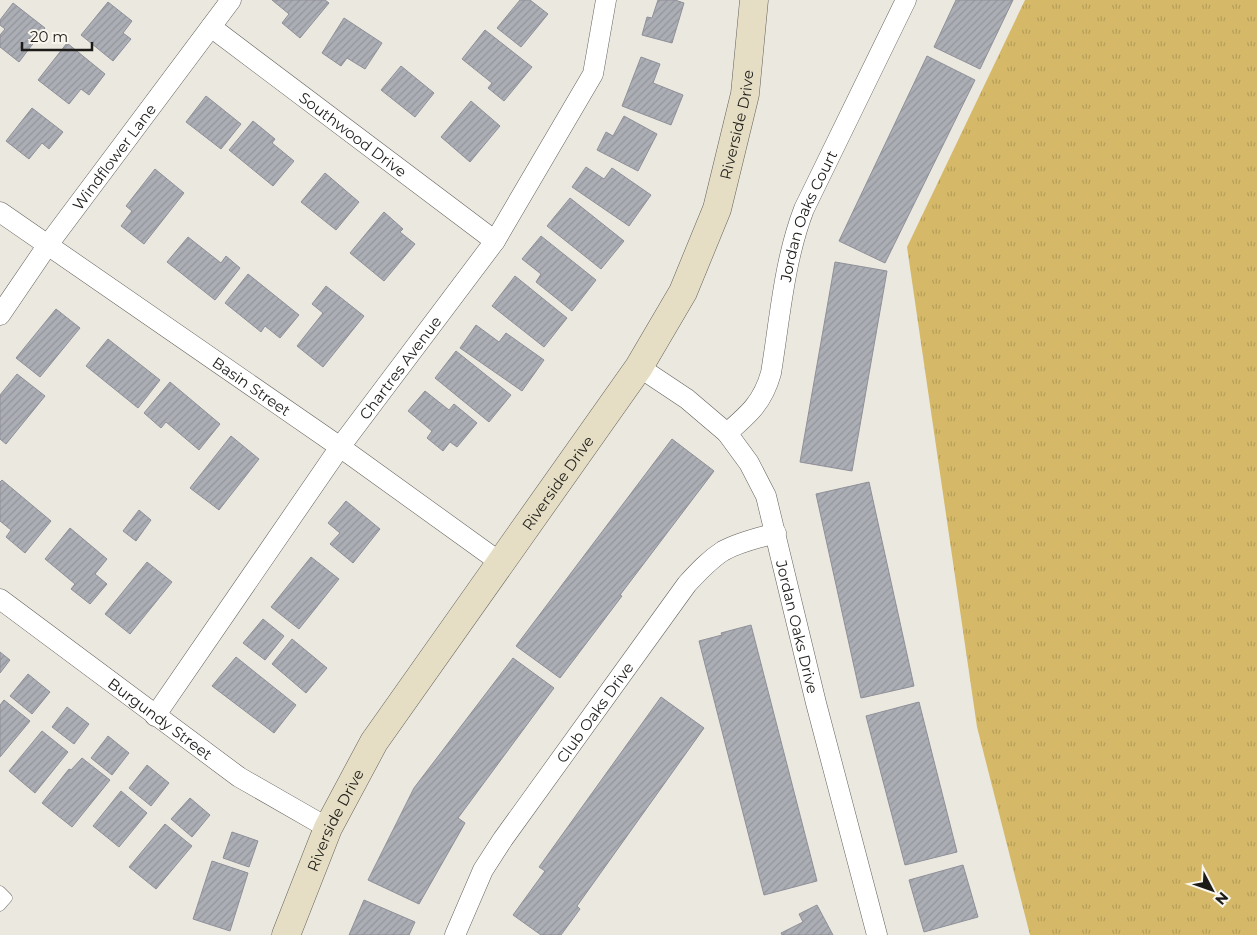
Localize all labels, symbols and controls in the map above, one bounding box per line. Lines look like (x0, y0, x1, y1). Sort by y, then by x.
scale bar (22, 20, 92, 52)
text: 20 m (30, 27, 68, 46)
street label: Riverside Drive (715, 69, 757, 181)
street label: Southwood Drive (296, 87, 411, 181)
street label: Windflower Lane (68, 100, 160, 214)
street label: Jordan Oaks Court (775, 147, 841, 284)
street label: Chartres Avenue (355, 312, 445, 423)
street label: Basin Street (209, 352, 295, 420)
street label: Riverside Drive (517, 432, 597, 534)
street label: Jordan Oaks Drive (772, 557, 823, 695)
street label: Club Oaks Drive (552, 658, 637, 766)
street label: Burgundy Street (104, 673, 216, 764)
street label: Riverside Drive (302, 765, 367, 874)
north arrow (1187, 865, 1237, 915)
text: N (1211, 888, 1232, 909)

